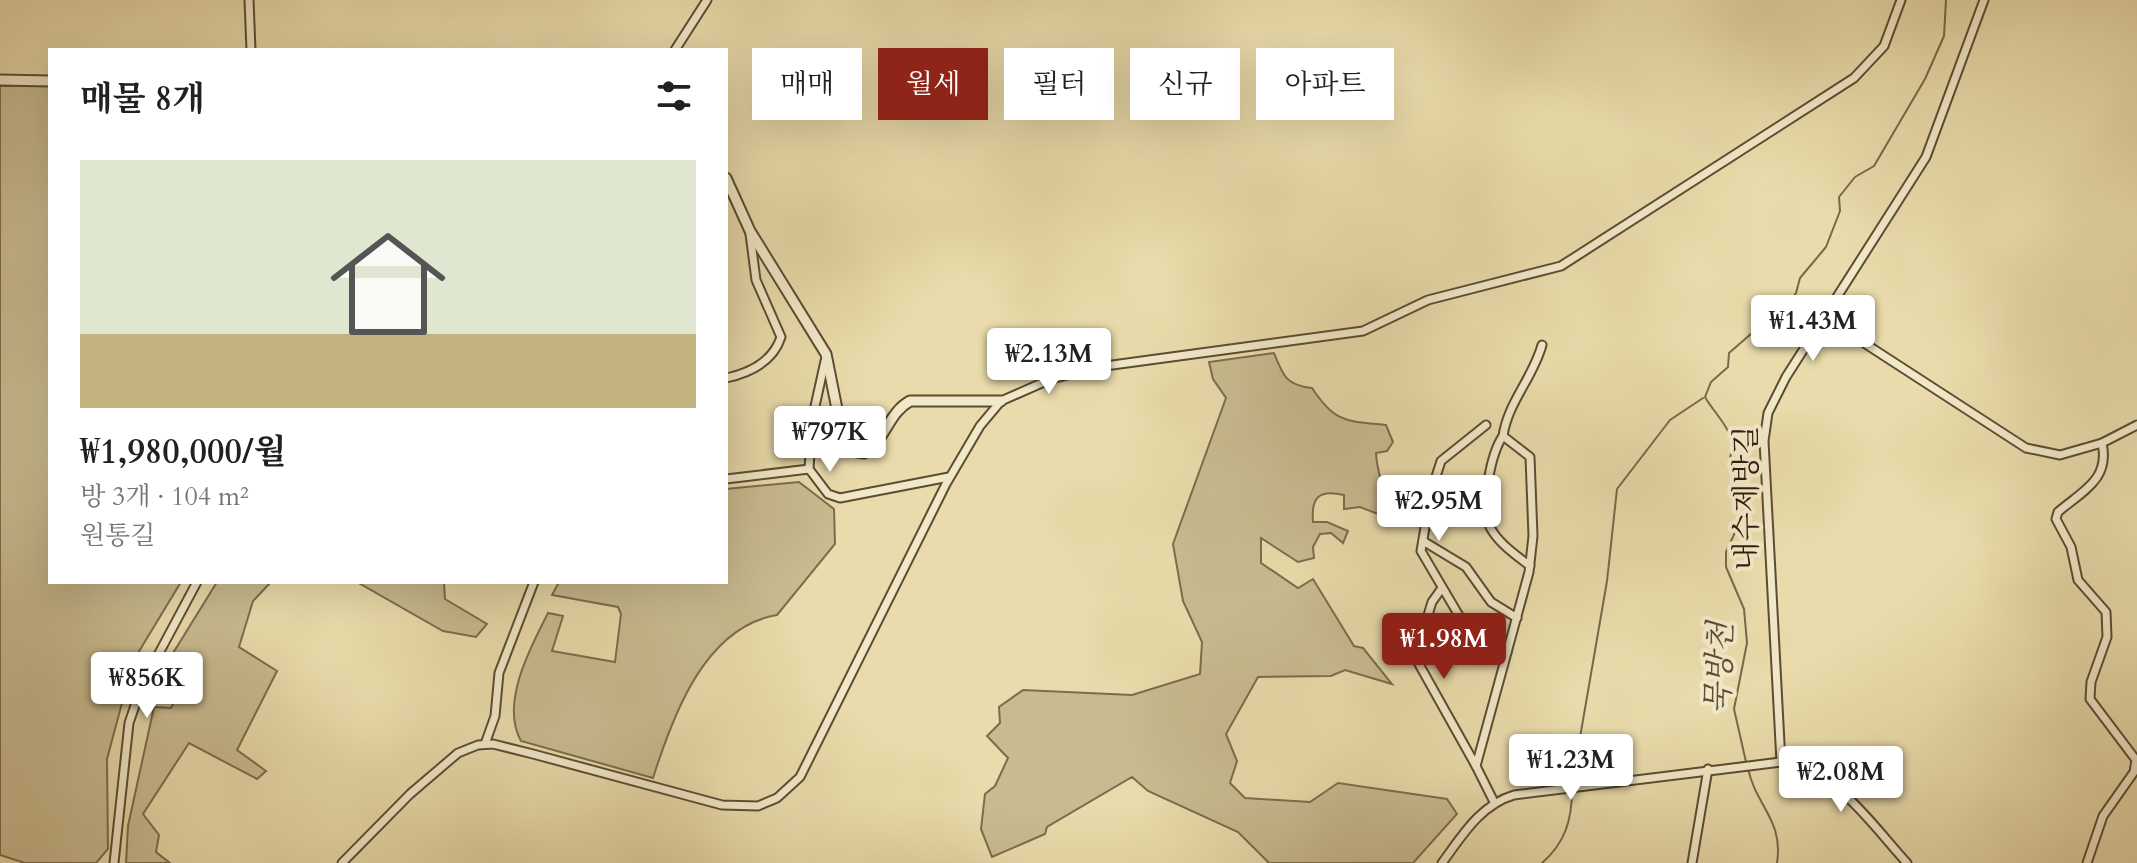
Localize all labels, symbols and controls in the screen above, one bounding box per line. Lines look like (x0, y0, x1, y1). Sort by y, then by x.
chip: 매매 (752, 48, 862, 120)
chip: 월세 (878, 48, 988, 120)
chip: 필터 (1004, 48, 1114, 120)
chip: 신규 (1130, 48, 1240, 120)
chip: 아파트 (1256, 48, 1394, 120)
icon: filters (652, 74, 696, 118)
text: 매물 8개 (80, 76, 205, 122)
icon: home (316, 212, 460, 356)
pin: ₩1.43M (1748, 295, 1878, 363)
text: ₩1.43M (1769, 303, 1857, 338)
pin: ₩2.13M (984, 328, 1114, 396)
text: ₩2.13M (1005, 336, 1093, 371)
pin: ₩797K (774, 406, 886, 474)
text: ₩797K (792, 414, 868, 449)
street label: 내수제방길 (1726, 426, 1767, 570)
text: ₩1,980,000/월 (80, 429, 287, 475)
pin: ₩2.95M (1374, 475, 1504, 543)
text: 방 3개 · 104 m² (80, 479, 249, 514)
text: ₩2.95M (1395, 483, 1483, 518)
text: 원통길 (80, 518, 155, 553)
pin: ₩1.98M (1379, 613, 1509, 681)
water label: 묵방천 (1696, 619, 1744, 715)
text: ₩1.98M (1400, 621, 1488, 656)
pin: ₩856K (91, 652, 203, 720)
text: ₩856K (109, 660, 185, 695)
pin: ₩1.23M (1506, 734, 1636, 802)
text: ₩1.23M (1527, 742, 1615, 777)
pin: ₩2.08M (1776, 746, 1906, 814)
text: ₩2.08M (1797, 754, 1885, 789)

